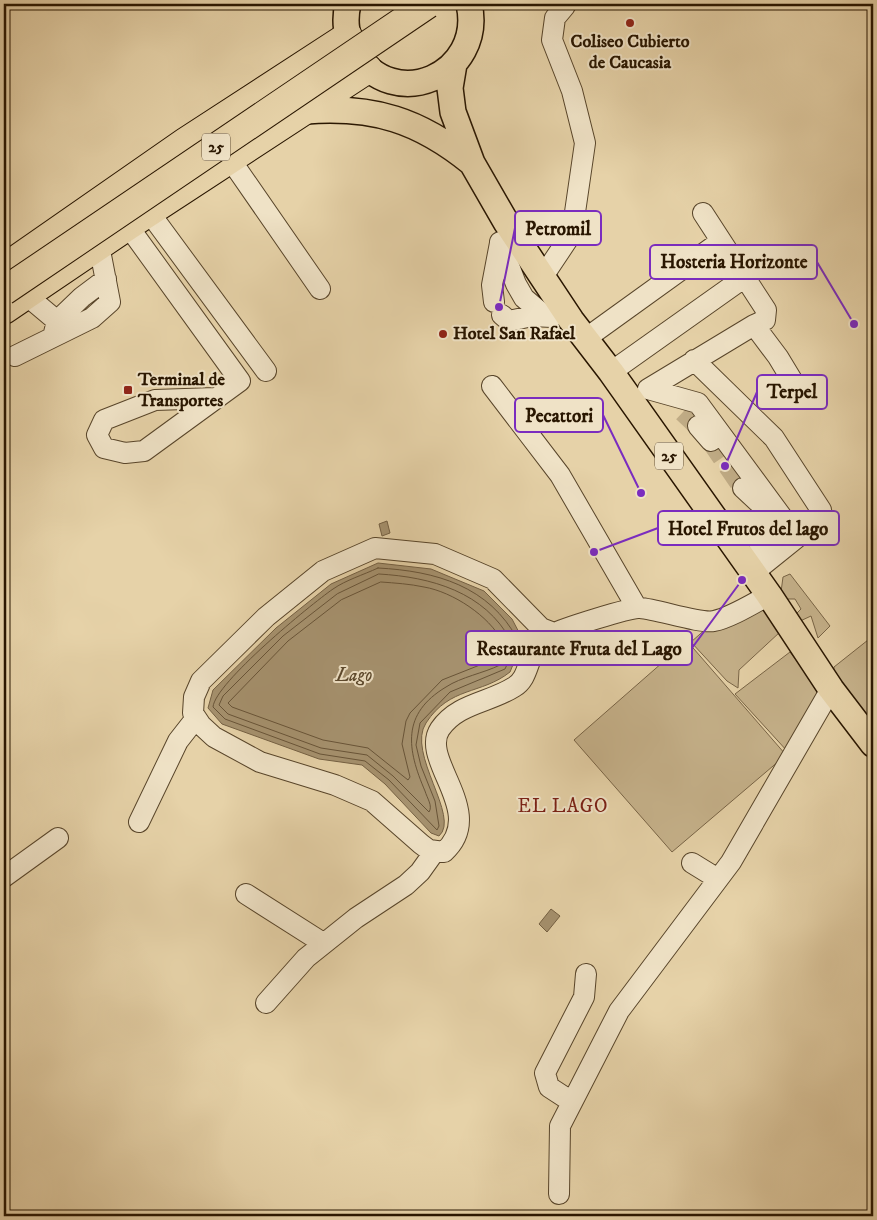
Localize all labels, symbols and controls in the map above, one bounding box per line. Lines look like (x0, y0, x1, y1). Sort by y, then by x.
marker: Coliseo Cubierto de Caucasia (624, 17, 636, 29)
place label: Coliseo Cubierto de Caucasia (570, 31, 690, 74)
road number: 25 (202, 134, 230, 160)
callout: Petromil (515, 211, 601, 245)
text: Petromil (525, 218, 591, 241)
callout: Hosteria Horizonte (650, 245, 817, 279)
text: Hosteria Horizonte (660, 251, 808, 274)
place label: Hotel San Rafael (453, 323, 576, 345)
marker: Hotel San Rafael (437, 328, 449, 340)
place label: Terminal de Transportes (137, 369, 225, 412)
callout: Terpel (757, 375, 827, 409)
text: Terpel (766, 381, 818, 404)
marker: Terminal de Transportes (122, 384, 134, 396)
callout: Pecattori (515, 398, 603, 432)
text: Pecattori (525, 405, 593, 428)
road number: 25 (655, 442, 683, 470)
callout: Hotel Frutos del lago (658, 511, 839, 545)
text: Hotel Frutos del lago (668, 518, 828, 541)
callout: Restaurante Fruta del Lago (466, 631, 692, 665)
text: Restaurante Fruta del Lago (476, 638, 682, 661)
water label: Lago (335, 664, 372, 687)
district label: EL LAGO (518, 795, 608, 818)

